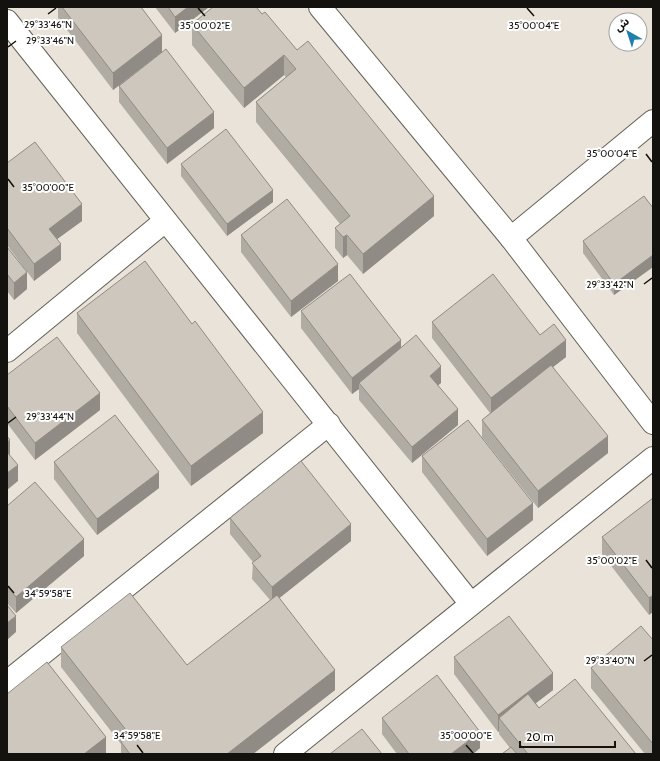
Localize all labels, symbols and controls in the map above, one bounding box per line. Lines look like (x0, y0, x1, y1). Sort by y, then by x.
north arrow (608, 12, 648, 52)
text: ش (611, 14, 632, 34)
text: 29°33'46"N (24, 18, 72, 31)
text: 35°00'02"E (180, 19, 231, 32)
text: 35°00'04"E (509, 19, 560, 32)
text: 29°33'46"N (26, 34, 74, 47)
text: 35°00'04"E (587, 147, 638, 160)
text: 35°00'00"E (22, 181, 75, 194)
text: 29°33'42"N (586, 278, 634, 291)
text: 29°33'44"N (26, 410, 74, 423)
text: 35°00'02"E (587, 554, 638, 567)
text: 34°59'58"E (24, 587, 72, 600)
text: 29°33'40"N (585, 654, 635, 667)
scale bar (520, 723, 615, 749)
text: 34°59'58"E (113, 729, 161, 742)
text: 35°00'00"E (440, 729, 493, 742)
text: 20 m (526, 729, 554, 744)

